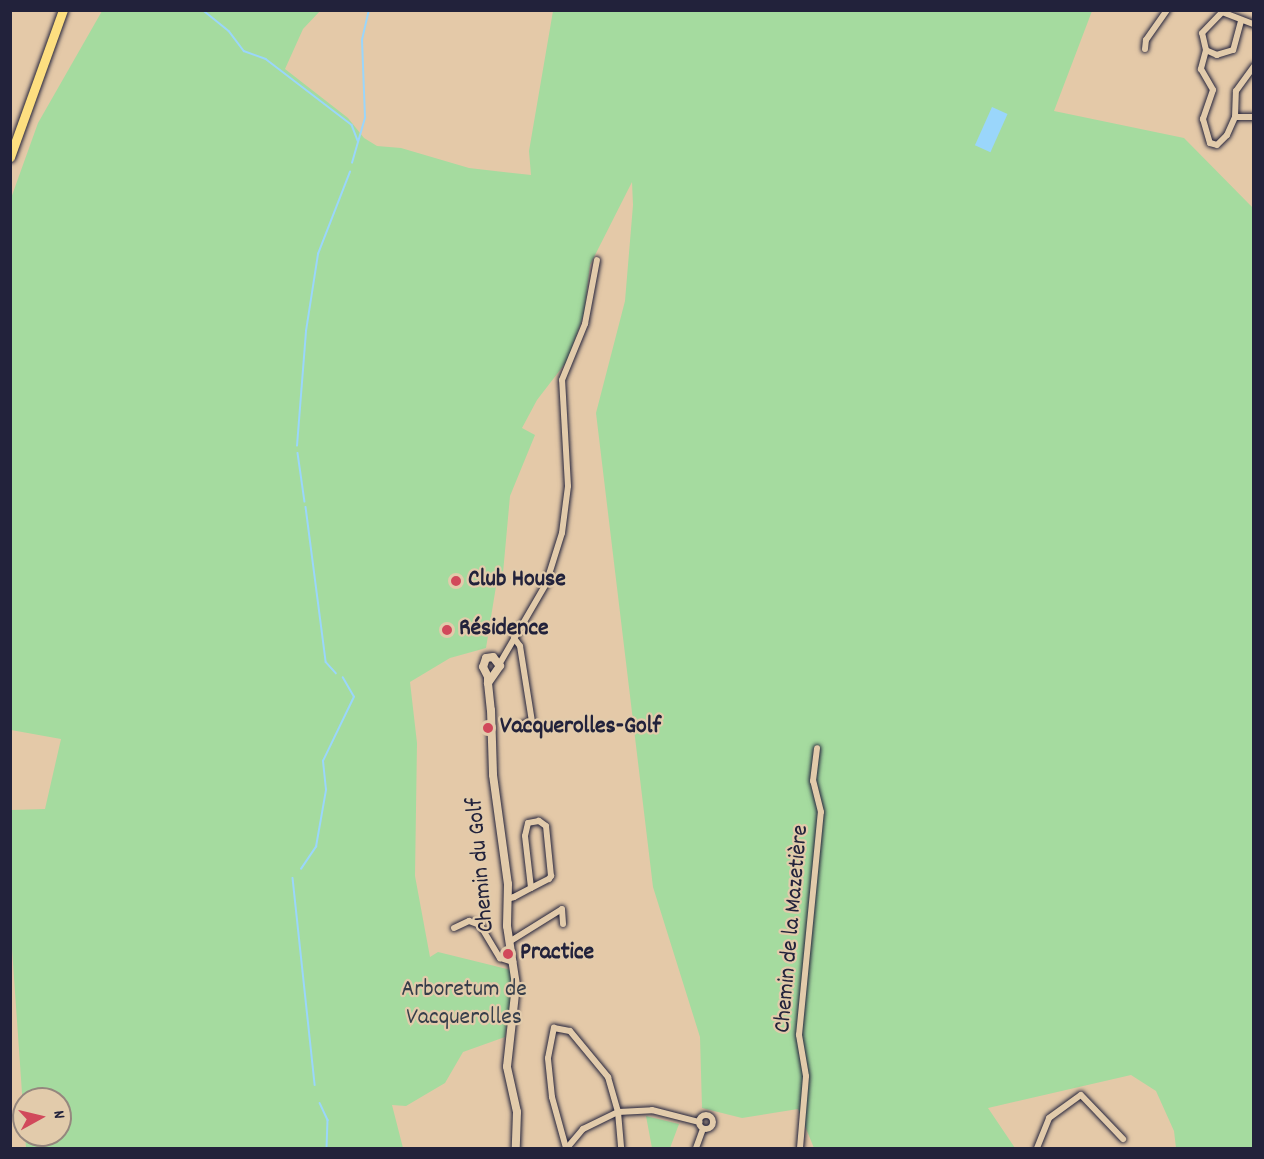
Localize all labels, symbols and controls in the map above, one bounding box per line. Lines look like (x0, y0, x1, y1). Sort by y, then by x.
place label: Club House (468, 567, 566, 595)
marker: Club House (449, 574, 463, 588)
place label: Résidence (459, 616, 549, 644)
marker: Résidence (440, 623, 454, 637)
place label: Vacquerolles-Golf (500, 714, 661, 742)
marker: Vacquerolles-Golf (481, 721, 495, 735)
street label: Chemin du Golf (462, 797, 502, 933)
street label: Chemin de la Mazetière (770, 824, 816, 1034)
place label: Practice (520, 940, 594, 968)
marker: Practice (501, 947, 515, 961)
park label: Arboretum de Vacquerolles (401, 977, 527, 1033)
north arrow (12, 1087, 72, 1147)
text: N (46, 1109, 70, 1120)

